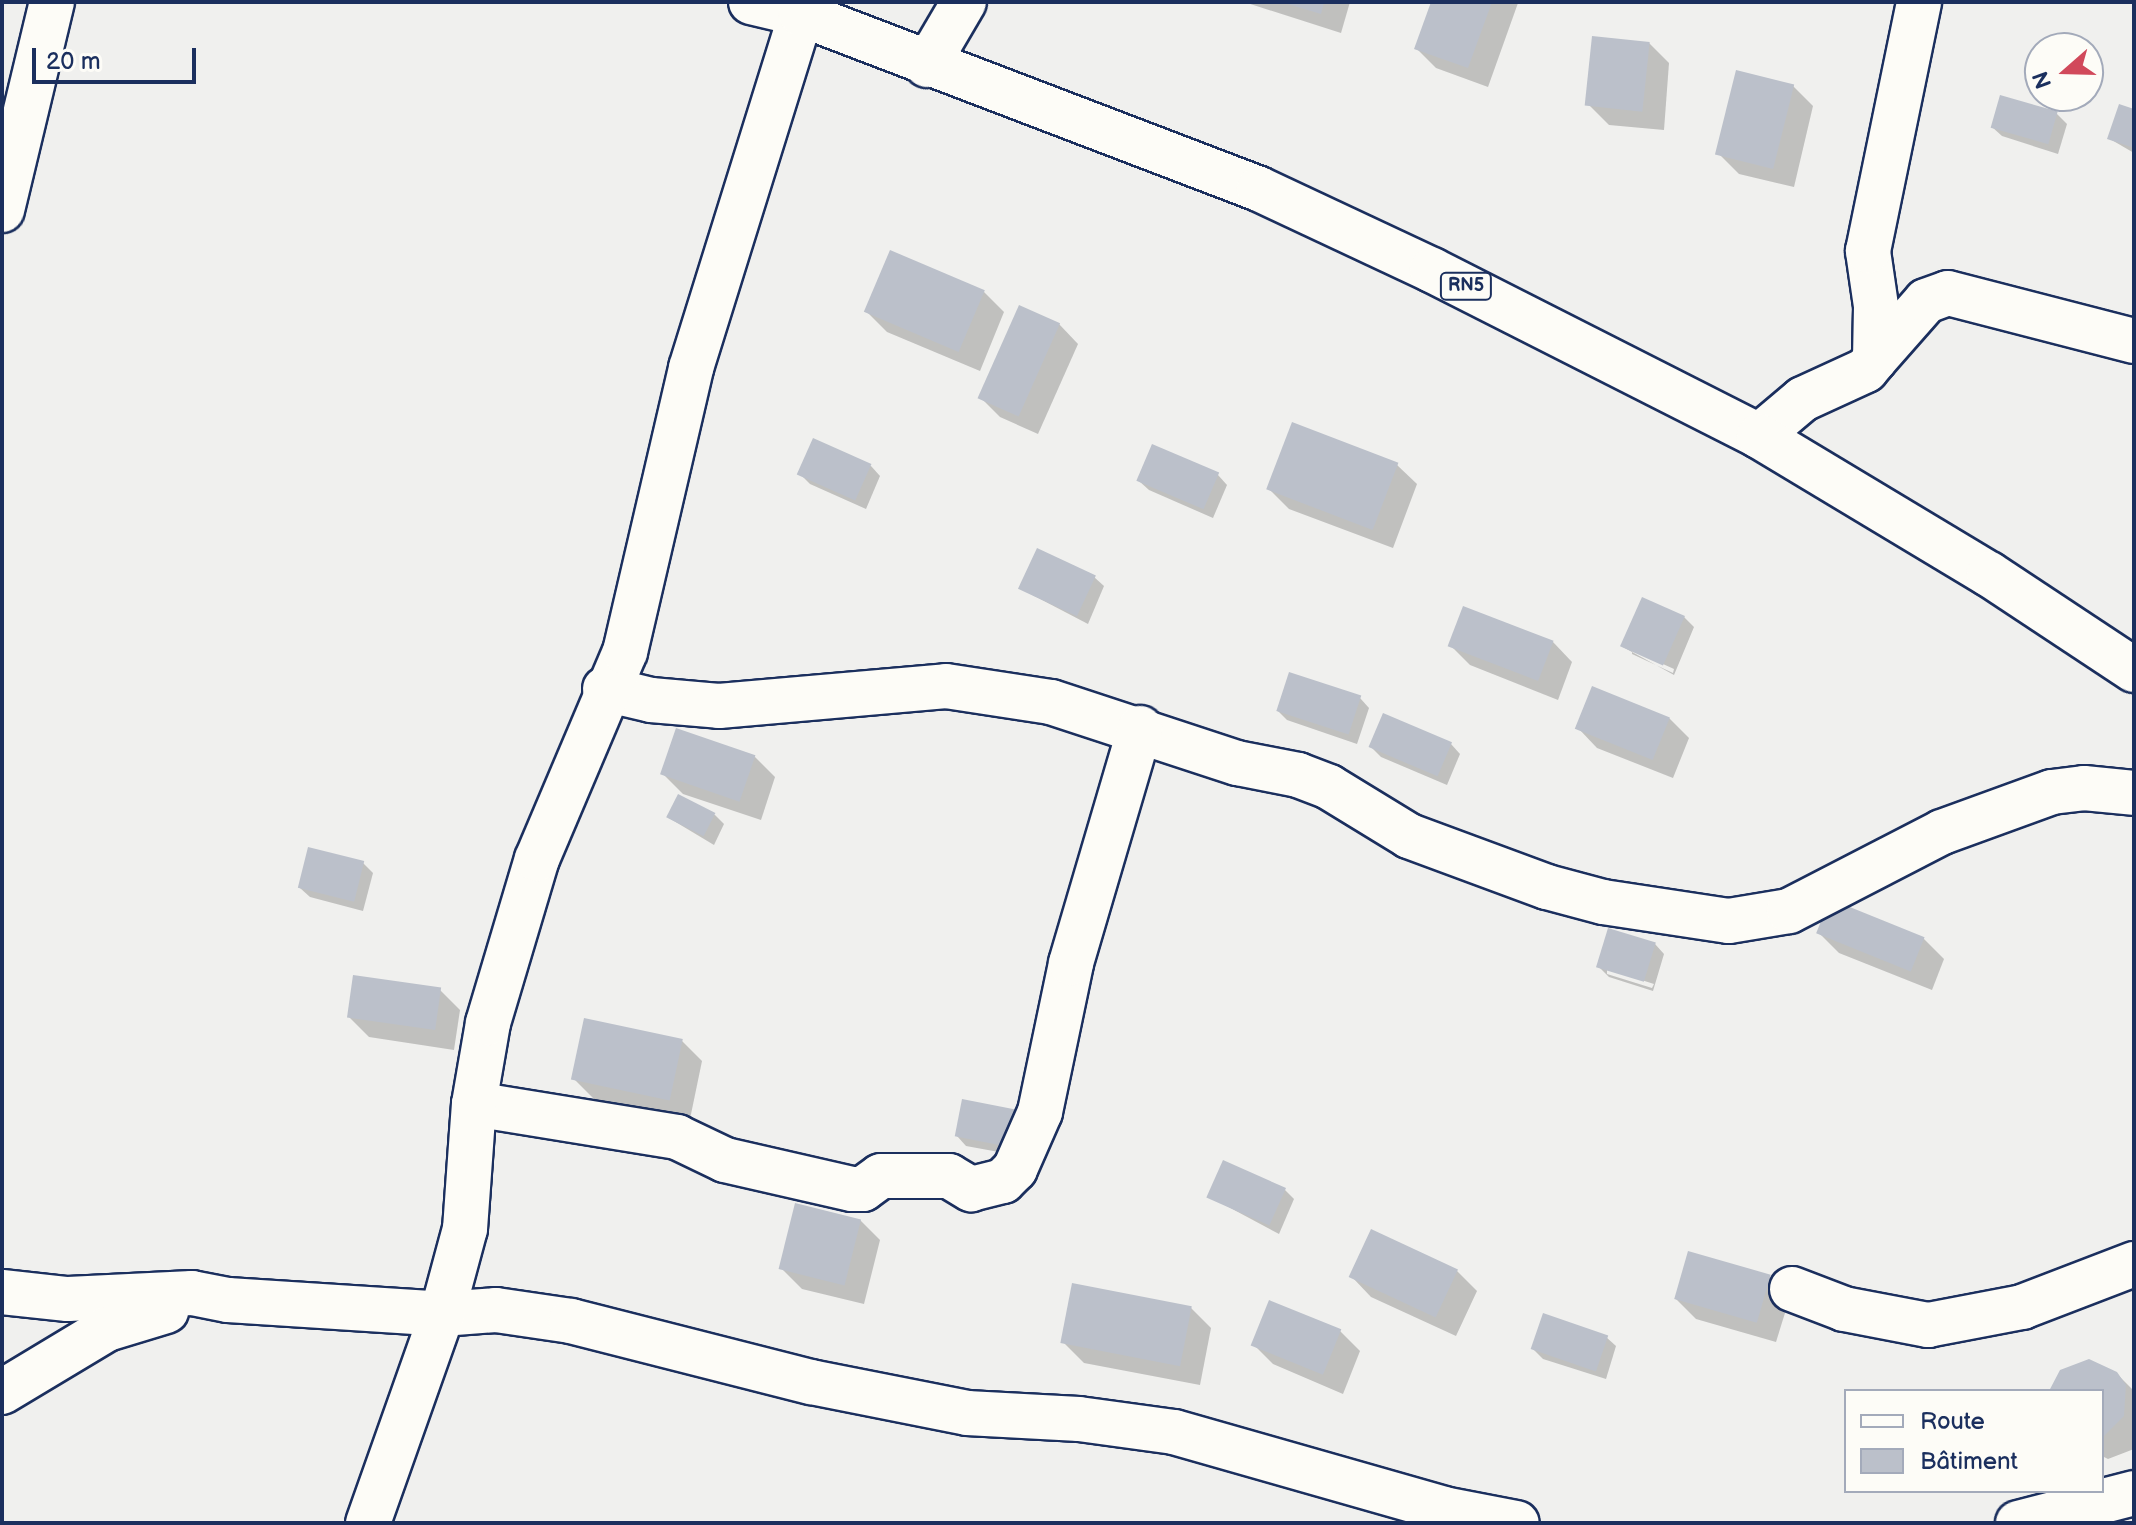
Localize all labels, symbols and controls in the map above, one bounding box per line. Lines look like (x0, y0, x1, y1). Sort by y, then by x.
scale bar (36, 32, 200, 82)
north arrow (2024, 32, 2104, 112)
text: 20 m (46, 47, 101, 76)
text: N (2027, 67, 2058, 92)
road number: RN5 (1438, 272, 1494, 300)
legend (1844, 1389, 2104, 1493)
text: Route (1920, 1407, 1985, 1436)
text: Bâtiment (1920, 1447, 2018, 1476)

